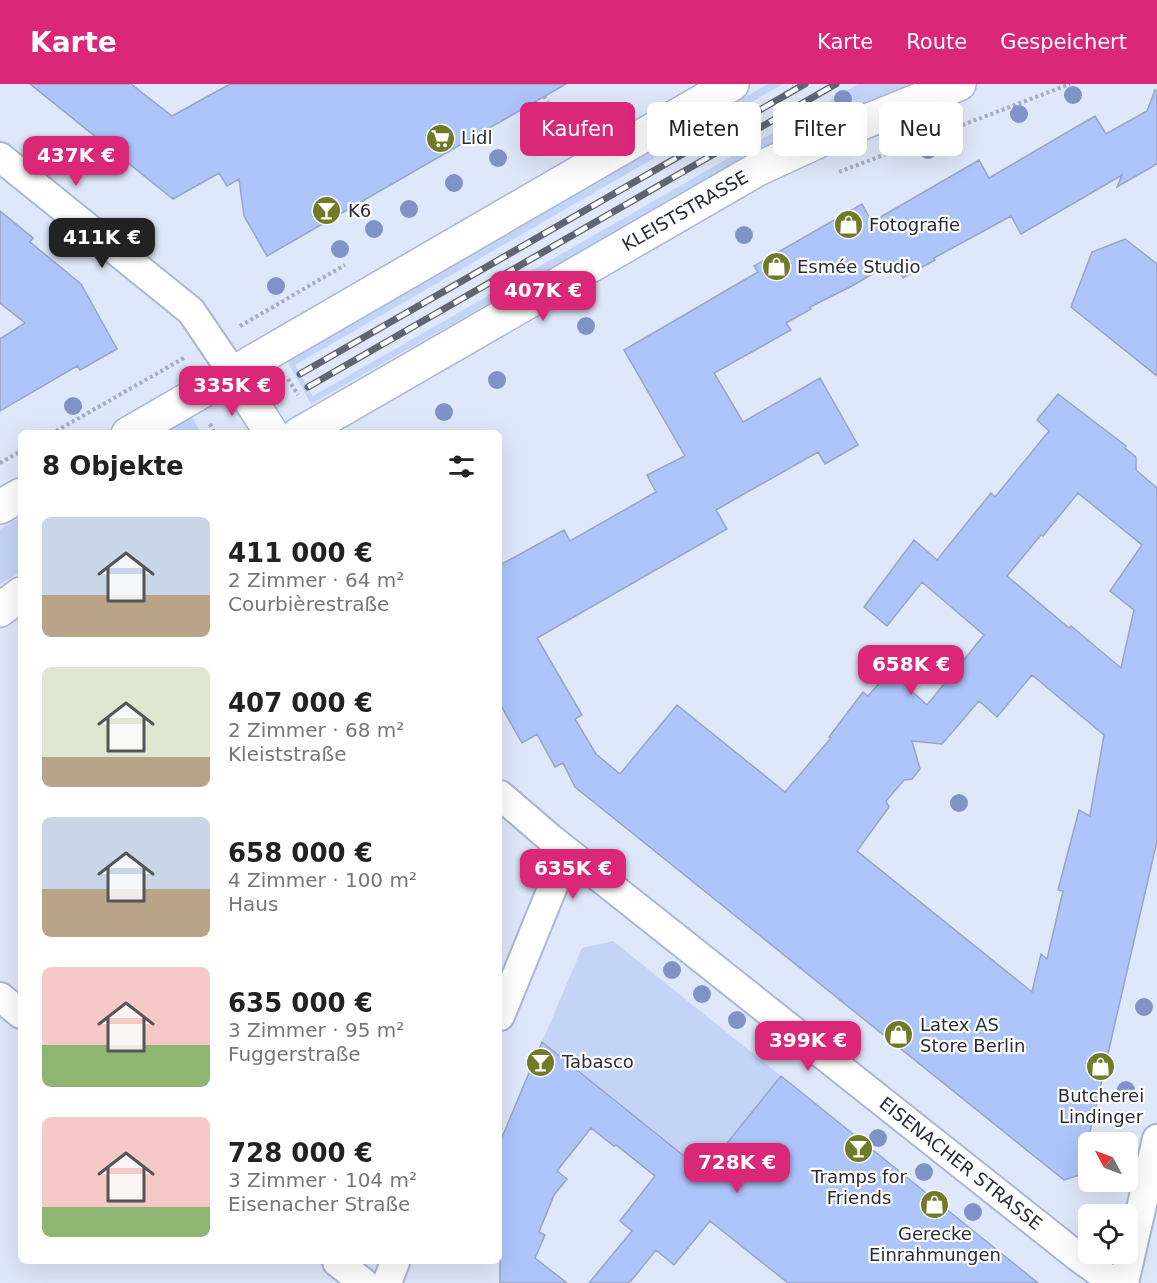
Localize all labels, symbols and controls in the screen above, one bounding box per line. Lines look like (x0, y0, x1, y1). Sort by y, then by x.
text: Karte (30, 26, 117, 59)
text: Karte (817, 30, 873, 54)
text: Route (906, 30, 967, 54)
text: Gespeichert (1000, 30, 1127, 54)
chip: Kaufen (520, 102, 635, 156)
chip: Mieten (647, 102, 761, 156)
chip: Filter (773, 102, 867, 156)
chip: Neu (879, 102, 963, 156)
supermarket icon: Lidl (424, 122, 456, 154)
place label: Lidl (461, 127, 492, 148)
pin: 437K € (27, 136, 125, 187)
text: 437K € (37, 143, 115, 167)
street label: KLEISTSTRASSE (618, 166, 752, 255)
bar icon: K6 (311, 195, 343, 227)
place label: K6 (348, 200, 371, 221)
shop icon: Fotografie (832, 209, 864, 241)
place label: Fotografie (869, 214, 960, 235)
pin: 411K € (53, 218, 151, 269)
text: 411K € (63, 225, 141, 249)
shop icon: Esmée Studio (760, 251, 792, 283)
place label: Esmée Studio (797, 256, 921, 277)
pin: 407K € (494, 271, 592, 322)
text: 407K € (504, 278, 582, 302)
pin: 335K € (183, 366, 281, 417)
text: 335K € (193, 373, 271, 397)
icon: filters (445, 450, 478, 483)
text: 8 Objekte (42, 451, 184, 481)
text: 411 000 € (228, 538, 373, 568)
icon: home (90, 541, 162, 613)
text: 2 Zimmer · 64 m² (228, 568, 404, 592)
text: Courbièrestraße (228, 592, 389, 616)
pin: 658K € (862, 645, 960, 696)
text: 658K € (872, 652, 950, 676)
text: 407 000 € (228, 688, 373, 718)
icon: home (90, 691, 162, 763)
text: 2 Zimmer · 68 m² (228, 718, 404, 742)
text: Kleiststraße (228, 742, 346, 766)
text: 658 000 € (228, 838, 373, 868)
icon: home (90, 841, 162, 913)
pin: 635K € (524, 849, 622, 900)
text: 635K € (534, 856, 612, 880)
text: 4 Zimmer · 100 m² (228, 868, 417, 892)
text: Haus (228, 892, 278, 916)
text: 635 000 € (228, 988, 373, 1018)
icon: home (90, 991, 162, 1063)
place label: Latex AS Store Berlin (920, 1014, 1026, 1056)
text: 3 Zimmer · 95 m² (228, 1018, 404, 1042)
shop icon: Latex AS Store Berlin (883, 1019, 915, 1051)
pin: 399K € (759, 1021, 857, 1072)
text: 399K € (769, 1028, 847, 1052)
text: Fuggerstraße (228, 1042, 361, 1066)
bar icon: Tabasco (525, 1046, 557, 1078)
place label: Tabasco (561, 1051, 634, 1072)
shop icon: Butcherei Lindinger (1085, 1051, 1117, 1083)
place label: Butcherei Lindinger (1058, 1085, 1144, 1127)
street label: EISENACHER STRASSE (875, 1092, 1046, 1234)
bar icon: Tramps for Friends (843, 1132, 875, 1164)
north arrow (1078, 1132, 1138, 1192)
map controls (1078, 1132, 1138, 1264)
text: 728 000 € (228, 1138, 373, 1168)
icon: home (90, 1141, 162, 1213)
pin: 728K € (688, 1143, 786, 1194)
text: 728K € (698, 1150, 776, 1174)
place label: Tramps for Friends (810, 1166, 907, 1208)
text: 3 Zimmer · 104 m² (228, 1168, 417, 1192)
shop icon: Gerecke Einrahmungen (919, 1189, 951, 1221)
text: Eisenacher Straße (228, 1192, 410, 1216)
button: locate (1078, 1204, 1138, 1264)
place label: Gerecke Einrahmungen (869, 1223, 1001, 1265)

